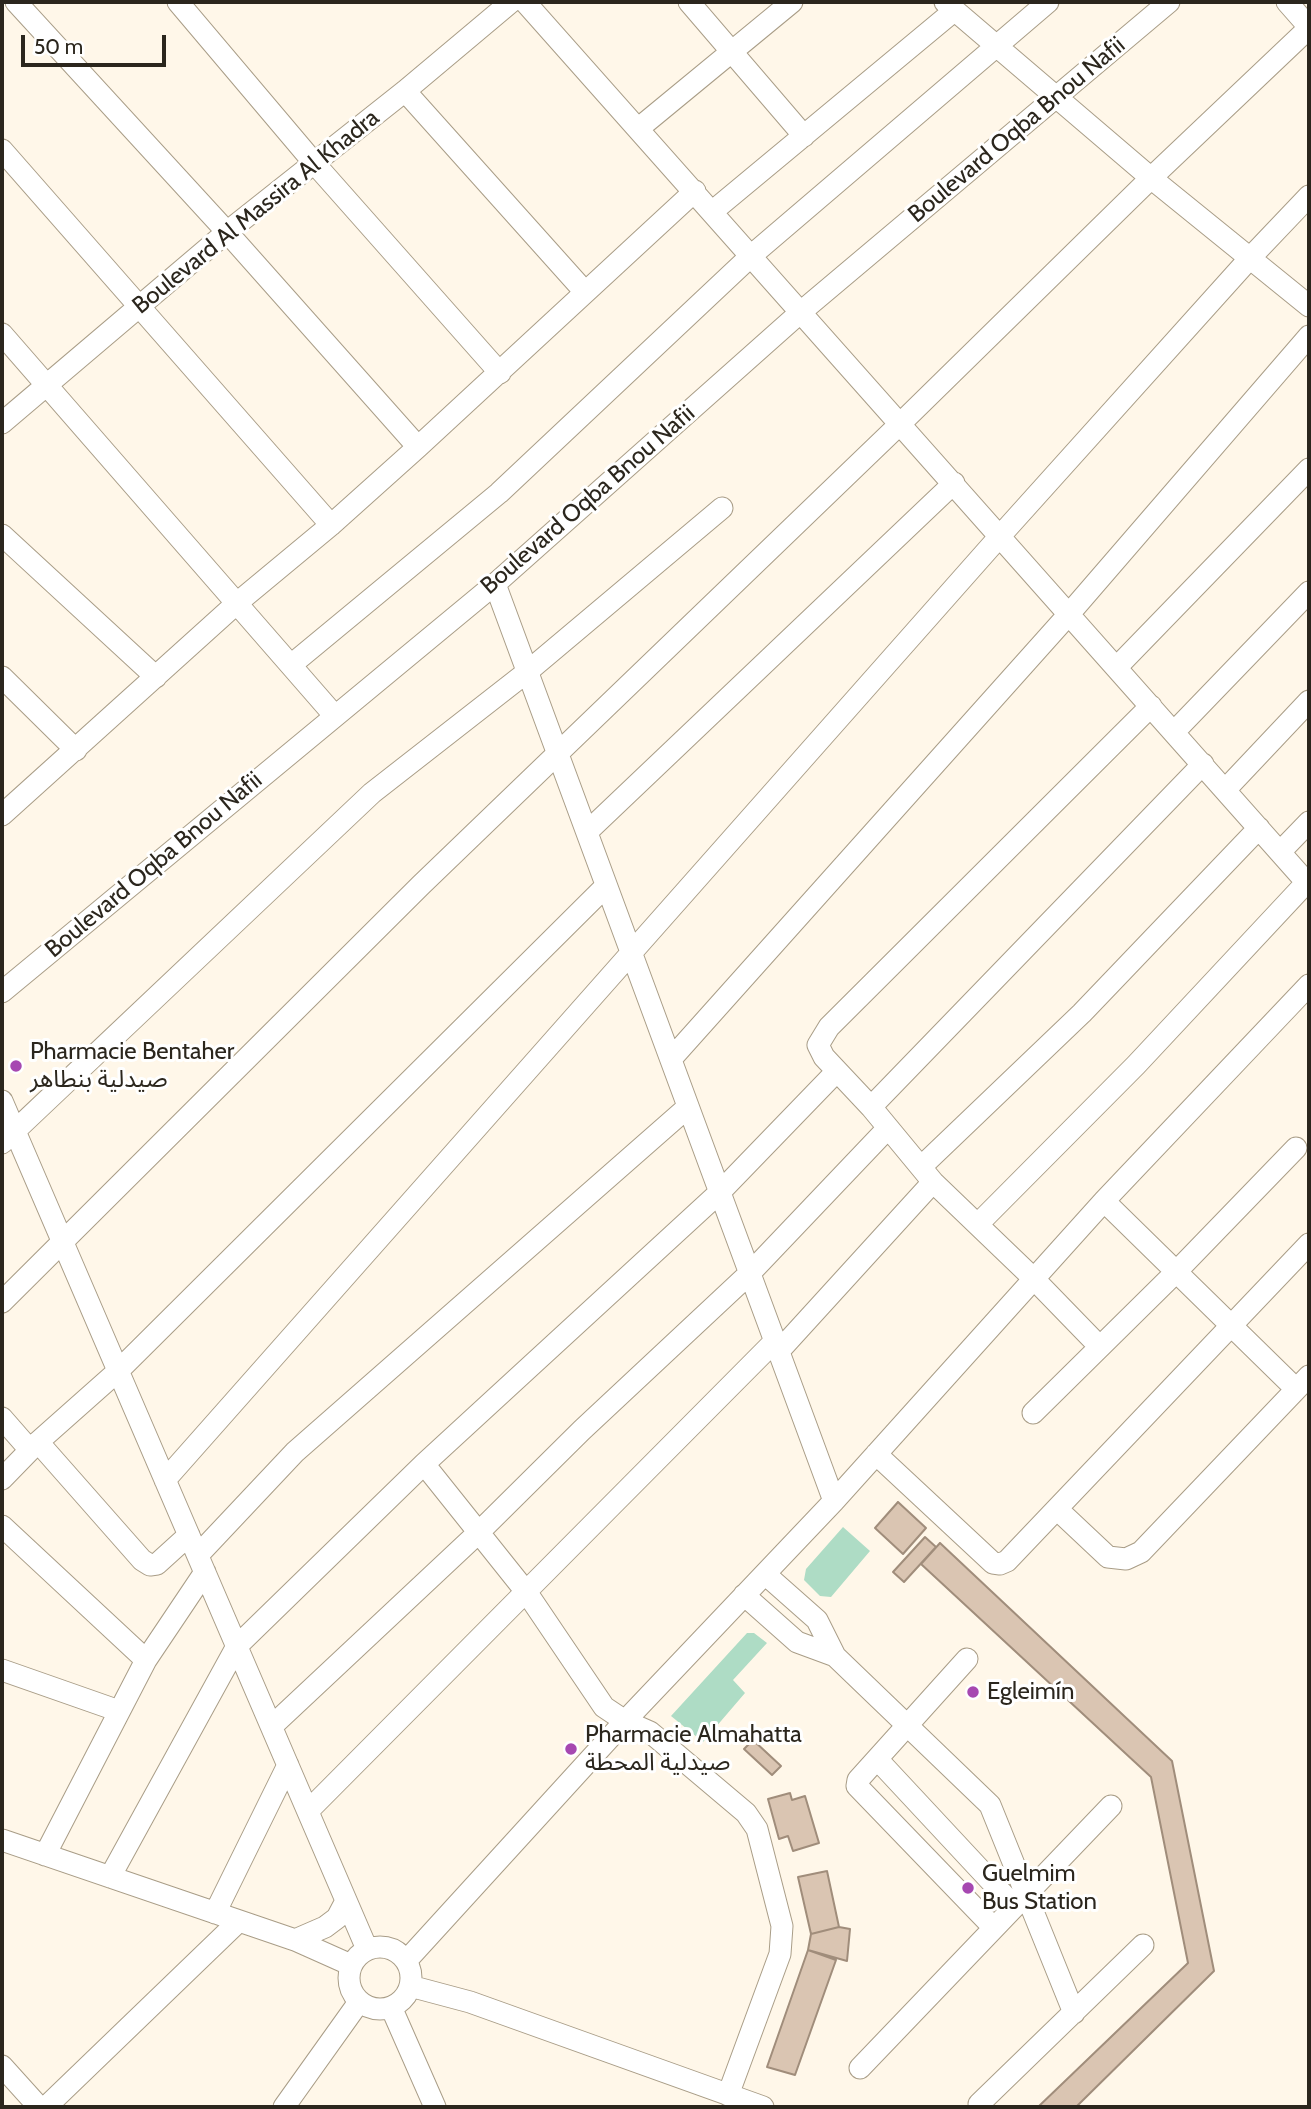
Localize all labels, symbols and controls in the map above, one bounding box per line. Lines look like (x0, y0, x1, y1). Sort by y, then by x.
scale bar (24, 21, 170, 65)
street label: Boulevard Oqba Bnou Nafii (903, 31, 1131, 229)
text: 50 m (34, 34, 83, 59)
street label: Boulevard Al Massira Al Khadra (127, 104, 385, 320)
street label: Boulevard Oqba Bnou Nafii (475, 399, 701, 601)
street label: Boulevard Oqba Bnou Nafii (40, 766, 268, 964)
place label: Pharmacie Bentaher صيدلية بنطاهر (30, 1038, 234, 1094)
marker: Pharmacie Bentaher صيدلية بنطاهر (8, 1058, 24, 1074)
place label: Egleimín (987, 1678, 1074, 1706)
marker: Egleimín (965, 1684, 981, 1700)
place label: Pharmacie Almahatta صيدلية المحطة (585, 1721, 802, 1777)
marker: Pharmacie Almahatta صيدلية المحطة (563, 1741, 579, 1757)
place label: Guelmim Bus Station (982, 1860, 1097, 1916)
marker: Guelmim Bus Station (960, 1880, 976, 1896)

